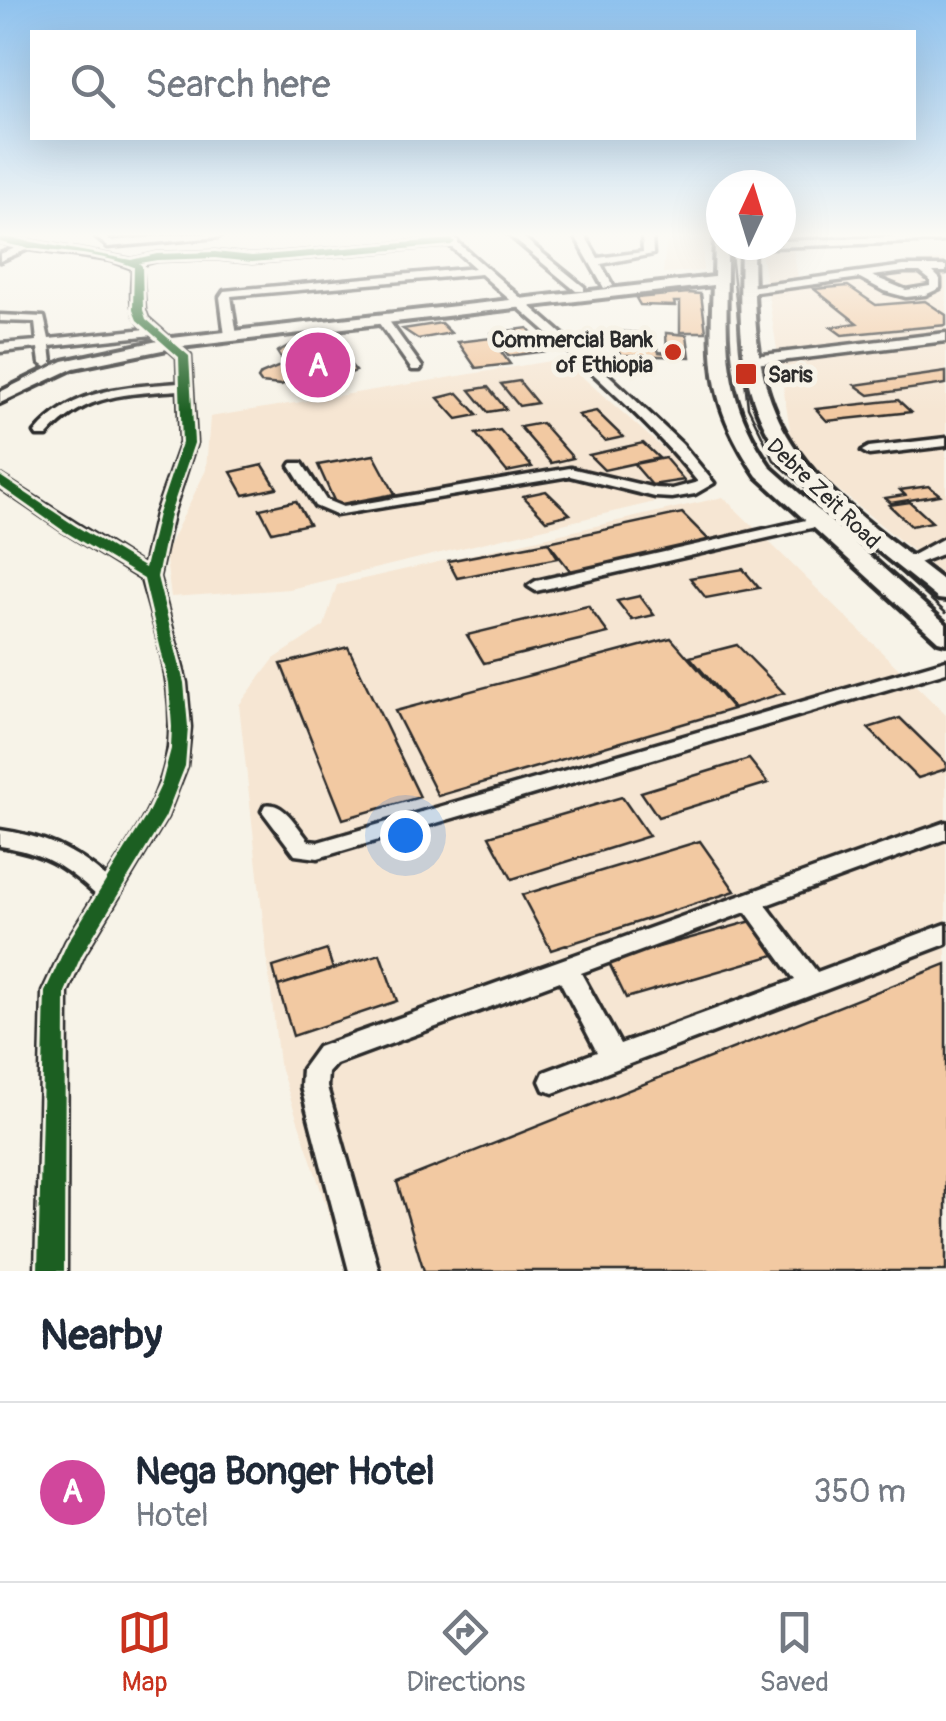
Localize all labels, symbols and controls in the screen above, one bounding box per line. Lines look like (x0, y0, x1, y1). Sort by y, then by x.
search box (30, 30, 916, 140)
icon: search (65, 58, 120, 113)
text: Search here (145, 61, 331, 109)
north arrow (706, 170, 796, 260)
place label: Commercial Bank of Ethiopia (492, 326, 654, 379)
pin: A (286, 328, 350, 402)
marker: Commercial Bank of Ethiopia (662, 341, 684, 363)
marker: Saris (733, 361, 759, 387)
place label: Saris (768, 361, 813, 389)
street label: Debre Zeit Road (761, 432, 886, 555)
your location (380, 810, 431, 861)
text: Nearby (40, 1310, 162, 1362)
text: Nega Bonger Hotel (135, 1448, 435, 1496)
text: A (62, 1472, 83, 1512)
text: 350 m (814, 1472, 906, 1512)
text: Hotel (135, 1496, 209, 1536)
tab: Map (117, 1605, 172, 1700)
tab: Directions (406, 1605, 525, 1700)
tab: Saved (759, 1605, 829, 1700)

